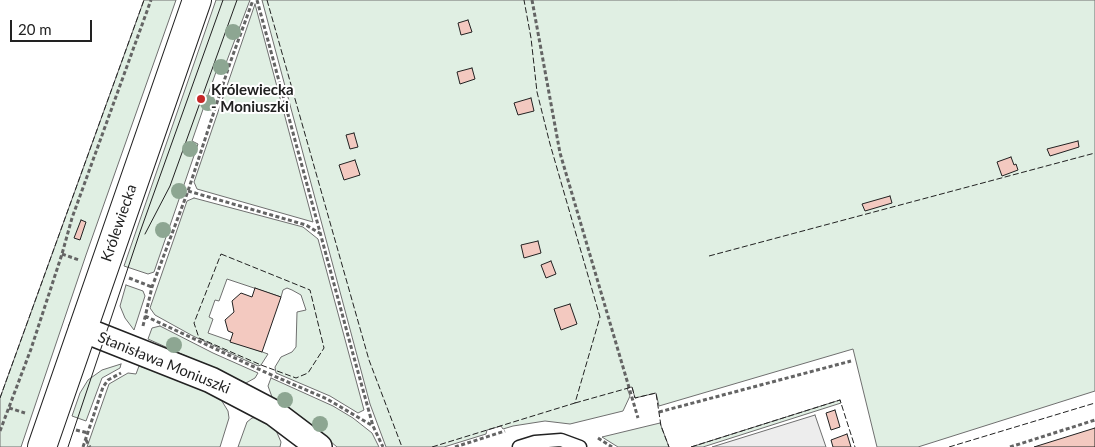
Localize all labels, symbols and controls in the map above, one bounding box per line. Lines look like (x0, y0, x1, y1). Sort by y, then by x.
scale bar (12, 10, 95, 42)
text: 20 m (18, 20, 52, 38)
place label: Królewiecka - Moniuszki (211, 81, 294, 116)
marker: Królewiecka - Moniuszki (195, 93, 207, 105)
street label: Królewiecka (97, 182, 141, 264)
street label: Stanisława Moniuszki (95, 328, 233, 398)

